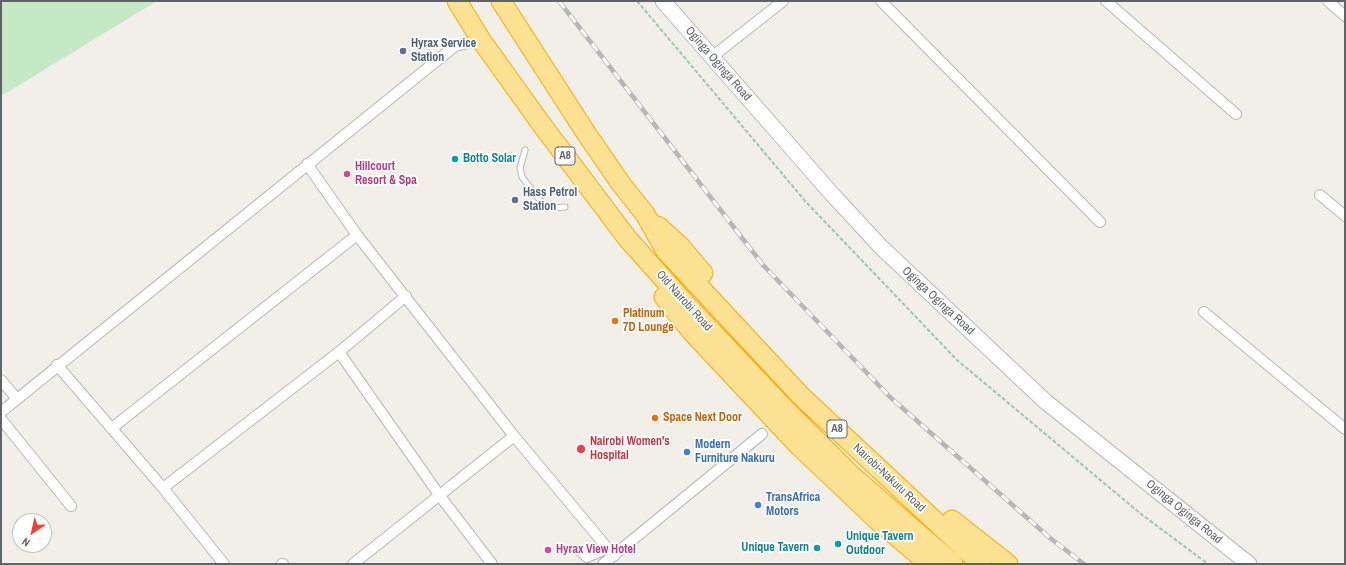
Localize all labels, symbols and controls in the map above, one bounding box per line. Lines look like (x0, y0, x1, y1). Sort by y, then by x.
street label: Oginga Oginga Road (682, 24, 754, 104)
place label: Hyrax Service Station (411, 37, 476, 65)
marker: Hyrax Service Station (398, 46, 408, 56)
road number: A8 (555, 147, 575, 165)
place label: Botto Solar (463, 152, 516, 166)
marker: Botto Solar (450, 154, 460, 164)
place label: Hillcourt Resort & Spa (355, 160, 417, 188)
marker: Hillcourt Resort & Spa (342, 169, 352, 179)
place label: Hass Petrol Station (523, 186, 577, 214)
marker: Hass Petrol Station (510, 195, 520, 205)
street label: Oginga Oginga Road (899, 264, 977, 338)
street label: Old Nairobi Road (653, 268, 715, 334)
place label: Platinum 7D Lounge (623, 307, 674, 335)
marker: Platinum 7D Lounge (610, 316, 620, 326)
place label: Space Next Door (663, 411, 742, 425)
marker: Space Next Door (650, 413, 660, 423)
road number: A8 (827, 420, 847, 438)
place label: Nairobi Women's Hospital (590, 435, 670, 463)
place label: Modern Furniture Nakuru (695, 438, 775, 466)
street label: Nairobi-Nakuru Road (850, 441, 928, 515)
marker: Nairobi Women's Hospital (575, 443, 587, 455)
marker: Modern Furniture Nakuru (682, 447, 692, 457)
street label: Oginga Oginga Road (1143, 477, 1225, 547)
place label: TransAfrica Motors (766, 491, 820, 519)
marker: TransAfrica Motors (753, 500, 763, 510)
north arrow (12, 513, 52, 553)
place label: Unique Tavern Outdoor (846, 530, 914, 558)
text: N (19, 534, 32, 550)
marker: Unique Tavern Outdoor (833, 539, 843, 549)
place label: Unique Tavern (741, 541, 809, 555)
place label: Hyrax View Hotel (556, 543, 636, 557)
marker: Unique Tavern (812, 543, 822, 553)
marker: Hyrax View Hotel (543, 545, 553, 555)

